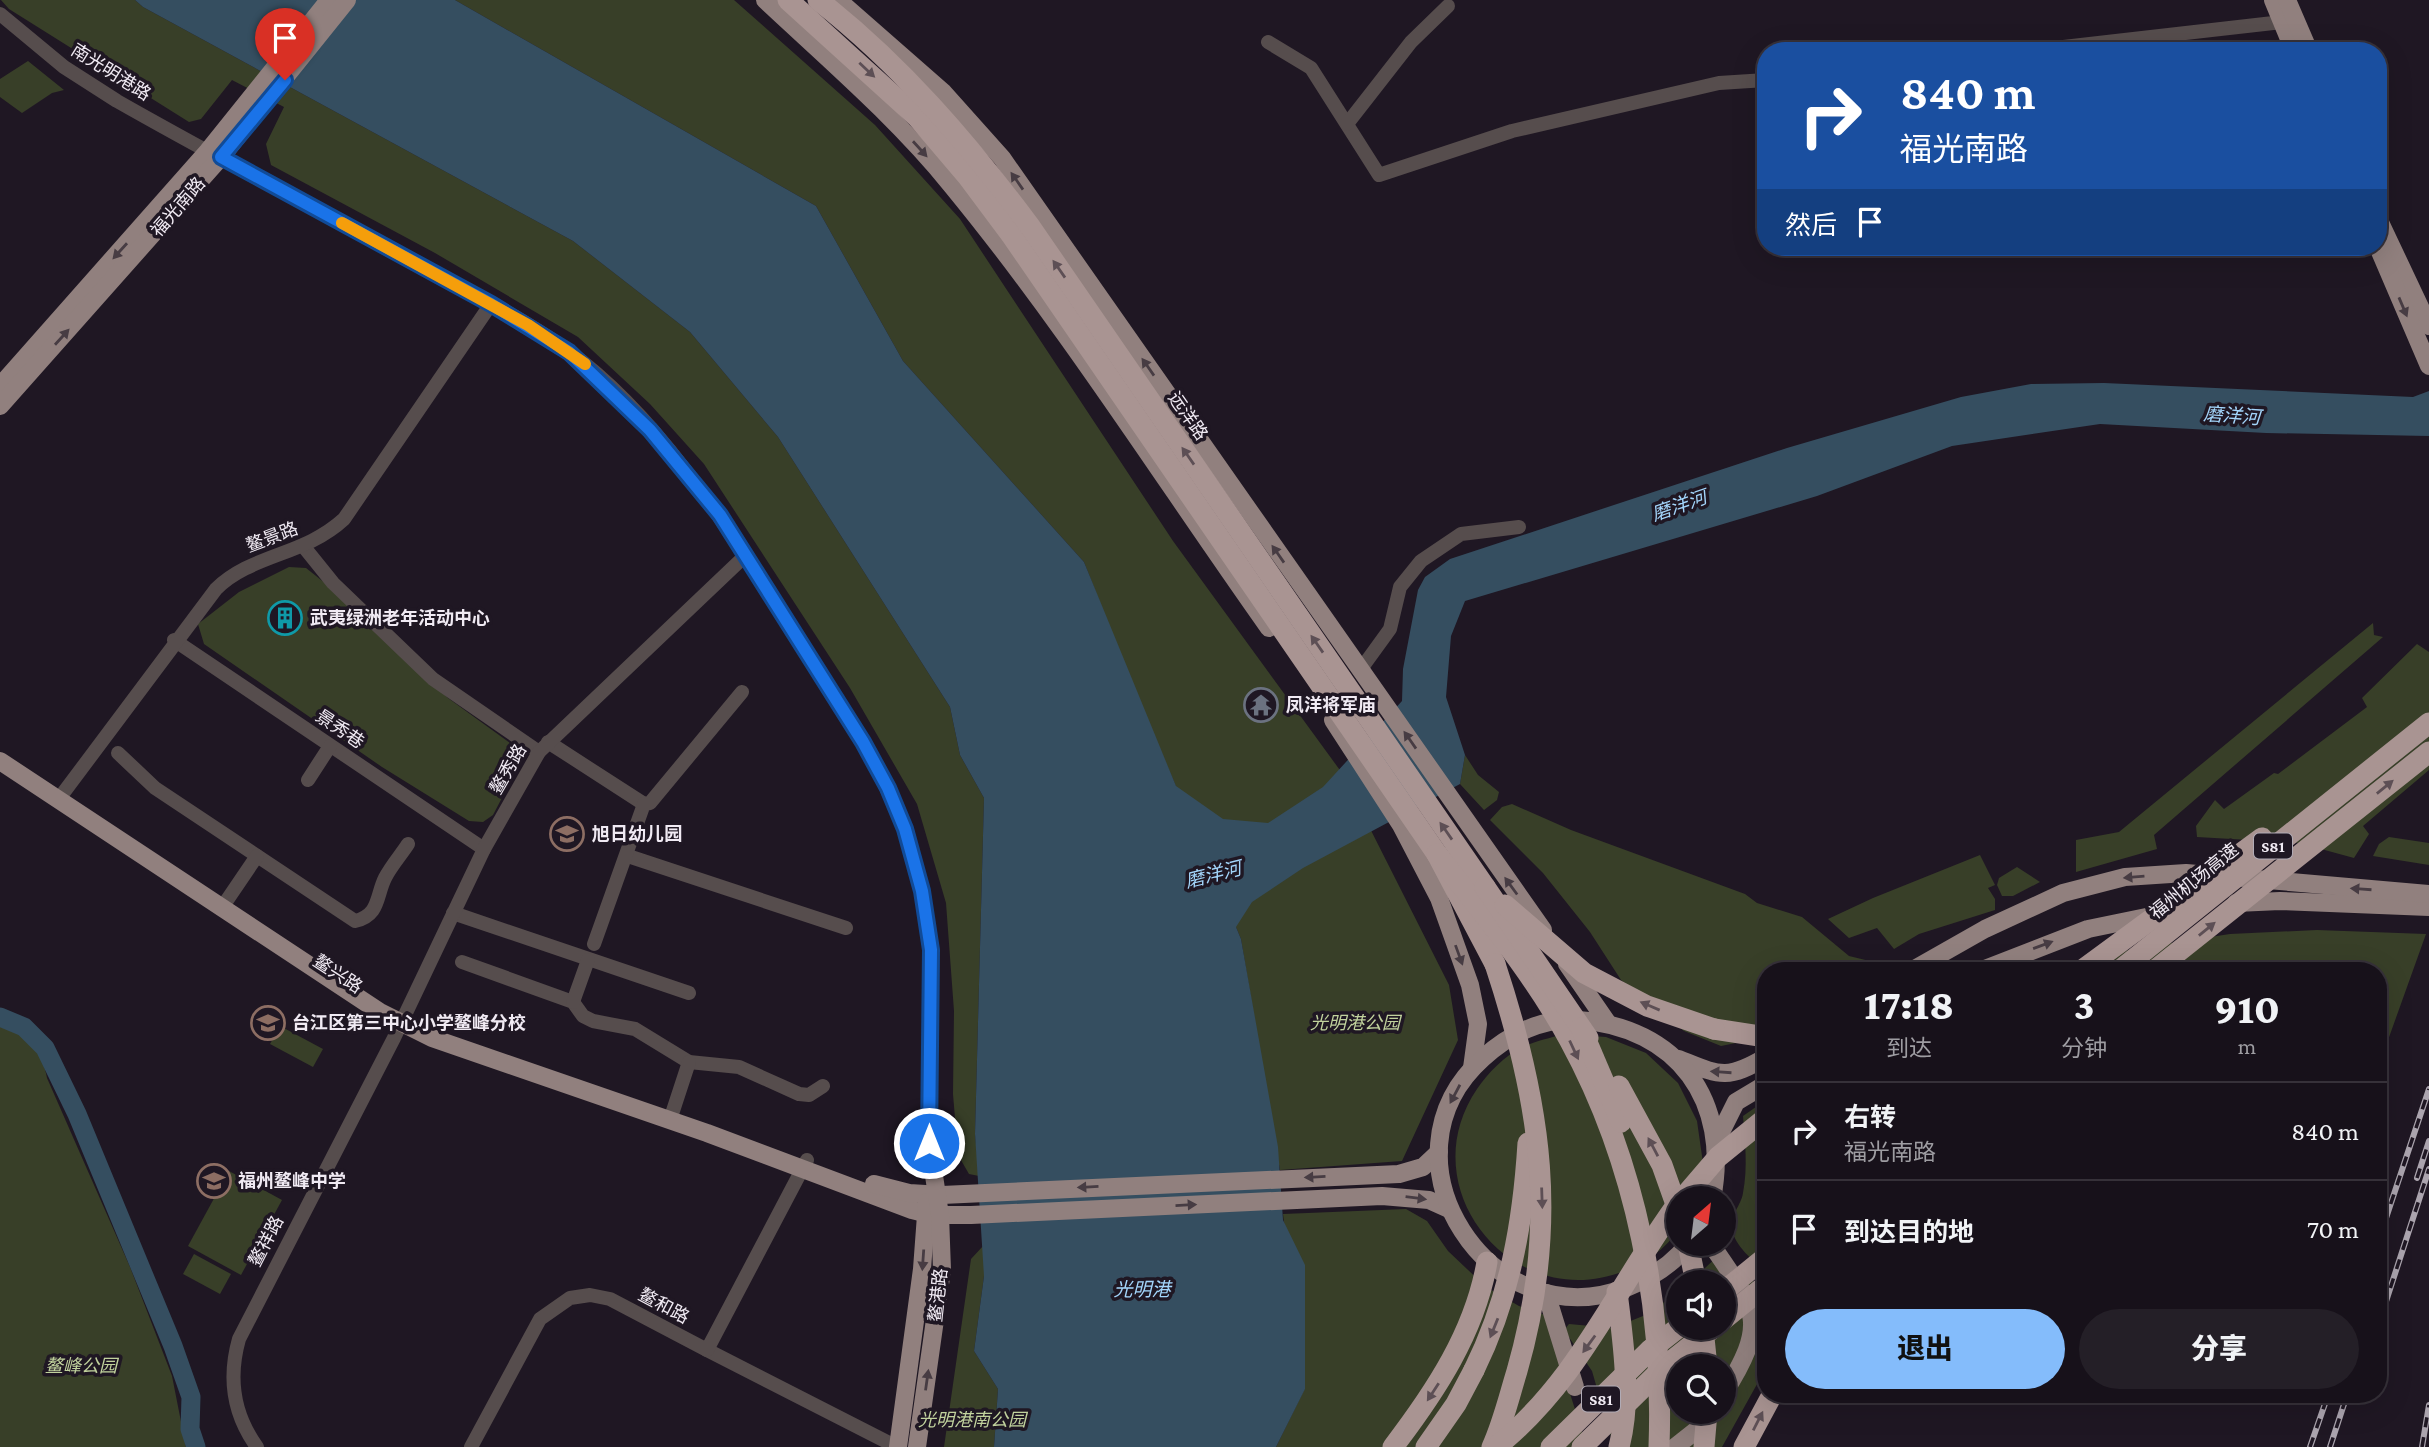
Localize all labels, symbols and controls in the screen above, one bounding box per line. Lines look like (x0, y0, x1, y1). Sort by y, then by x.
pin (255, 8, 315, 80)
icon: arrive (266, 19, 304, 57)
street label: 南光明港路 (68, 40, 154, 104)
one-way arrow (858, 62, 875, 78)
text: 840 m (1900, 65, 2036, 120)
icon: right (1785, 70, 1876, 161)
text: 福光南路 (1900, 131, 2028, 167)
one-way arrow (912, 140, 928, 158)
one-way arrow (1011, 172, 1025, 190)
street label: 福光南路 (147, 173, 209, 241)
icon: arrive (1851, 203, 1889, 241)
text: 然后 (1785, 211, 1837, 240)
one-way arrow (112, 242, 128, 260)
one-way arrow (1052, 260, 1066, 278)
one-way arrow (2398, 296, 2409, 317)
one-way arrow (54, 329, 70, 346)
one-way arrow (1141, 358, 1155, 376)
street label: 远洋路 (1164, 388, 1212, 444)
water label: 磨洋河 (2203, 403, 2265, 428)
one-way arrow (1181, 447, 1195, 465)
water label: 磨洋河 (1649, 485, 1713, 525)
street label: 鳌景路 (243, 518, 301, 556)
one-way arrow (1272, 544, 1285, 563)
building icon: 武夷绿洲老年活动中心 (266, 599, 304, 637)
place label: 武夷绿洲老年活动中心 (310, 608, 490, 628)
one-way arrow (1311, 634, 1324, 653)
temple icon: 凤洋将军庙 (1242, 686, 1280, 724)
place label: 凤洋将军庙 (1286, 695, 1376, 715)
street label: 景秀巷 (312, 706, 368, 752)
one-way arrow (1403, 731, 1417, 749)
street label: 鳌秀路 (486, 741, 530, 797)
one-way arrow (2377, 780, 2394, 795)
school or university icon: 旭日幼儿园 (548, 815, 586, 853)
one-way arrow (1439, 822, 1453, 840)
place label: 旭日幼儿园 (592, 824, 682, 844)
road number: S81 (2254, 834, 2292, 859)
street label: 福州机场高速 (2146, 839, 2242, 923)
water label: 磨洋河 (1183, 856, 1247, 892)
one-way arrow (2123, 872, 2145, 883)
one-way arrow (1504, 877, 1518, 895)
one-way arrow (2350, 883, 2372, 894)
one-way arrow (2198, 921, 2216, 936)
one-way arrow (2032, 939, 2053, 950)
one-way arrow (1454, 944, 1465, 965)
street label: 鳌兴路 (310, 951, 366, 997)
text: 17:18 (1864, 981, 1954, 1028)
text: 3 (2074, 981, 2094, 1028)
text: 910 (2214, 985, 2280, 1032)
one-way arrow (1640, 1000, 1660, 1012)
school or university icon: 台江区第三中心小学鳌峰分校 (249, 1004, 287, 1042)
place label: 台江区第三中心小学鳌峰分校 (292, 1013, 526, 1033)
park label: 光明港公园 (1310, 1013, 1403, 1033)
text: m (2238, 1033, 2256, 1059)
text: 到达 (1886, 1035, 1932, 1061)
text: 分钟 (2061, 1035, 2107, 1061)
one-way arrow (1568, 1040, 1580, 1060)
one-way arrow (1709, 1066, 1731, 1077)
one-way arrow (1449, 1084, 1461, 1103)
text: 右转 (1844, 1103, 1896, 1132)
position arrow (892, 1106, 966, 1180)
icon: right (1785, 1112, 1823, 1150)
text: 840 m (2291, 1117, 2359, 1146)
one-way arrow (1647, 1137, 1658, 1157)
text: 福光南路 (1844, 1139, 1936, 1165)
school or university icon: 福州鳌峰中学 (195, 1162, 233, 1200)
place label: 福州鳌峰中学 (238, 1171, 346, 1191)
one-way arrow (1304, 1172, 1326, 1183)
one-way arrow (1077, 1182, 1099, 1193)
north arrow (1666, 1186, 1736, 1256)
map controls (1666, 1186, 1736, 1424)
one-way arrow (1536, 1187, 1547, 1209)
one-way arrow (1406, 1193, 1428, 1204)
one-way arrow (1175, 1200, 1197, 1211)
icon: arrive (1785, 1210, 1823, 1248)
street label: 鳌祥路 (245, 1212, 287, 1270)
text: 70 m (2307, 1215, 2359, 1244)
text: 到达目的地 (1844, 1218, 1974, 1247)
one-way arrow (917, 1249, 928, 1271)
street label: 鳌港路 (925, 1267, 951, 1323)
button: sound (1666, 1270, 1736, 1340)
water label: 光明港 (1113, 1279, 1173, 1300)
street label: 鳌和路 (635, 1284, 693, 1328)
button: 退出 (1785, 1309, 2065, 1389)
button: 分享 (2079, 1309, 2359, 1389)
one-way arrow (1488, 1317, 1499, 1338)
one-way arrow (1582, 1334, 1597, 1352)
button: search (1666, 1354, 1736, 1424)
park label: 鳌峰公园 (45, 1356, 120, 1376)
one-way arrow (922, 1368, 933, 1390)
one-way arrow (1426, 1383, 1439, 1402)
road number: S81 (1582, 1386, 1620, 1412)
park label: 光明港南公园 (918, 1410, 1029, 1430)
one-way arrow (1751, 1410, 1763, 1430)

